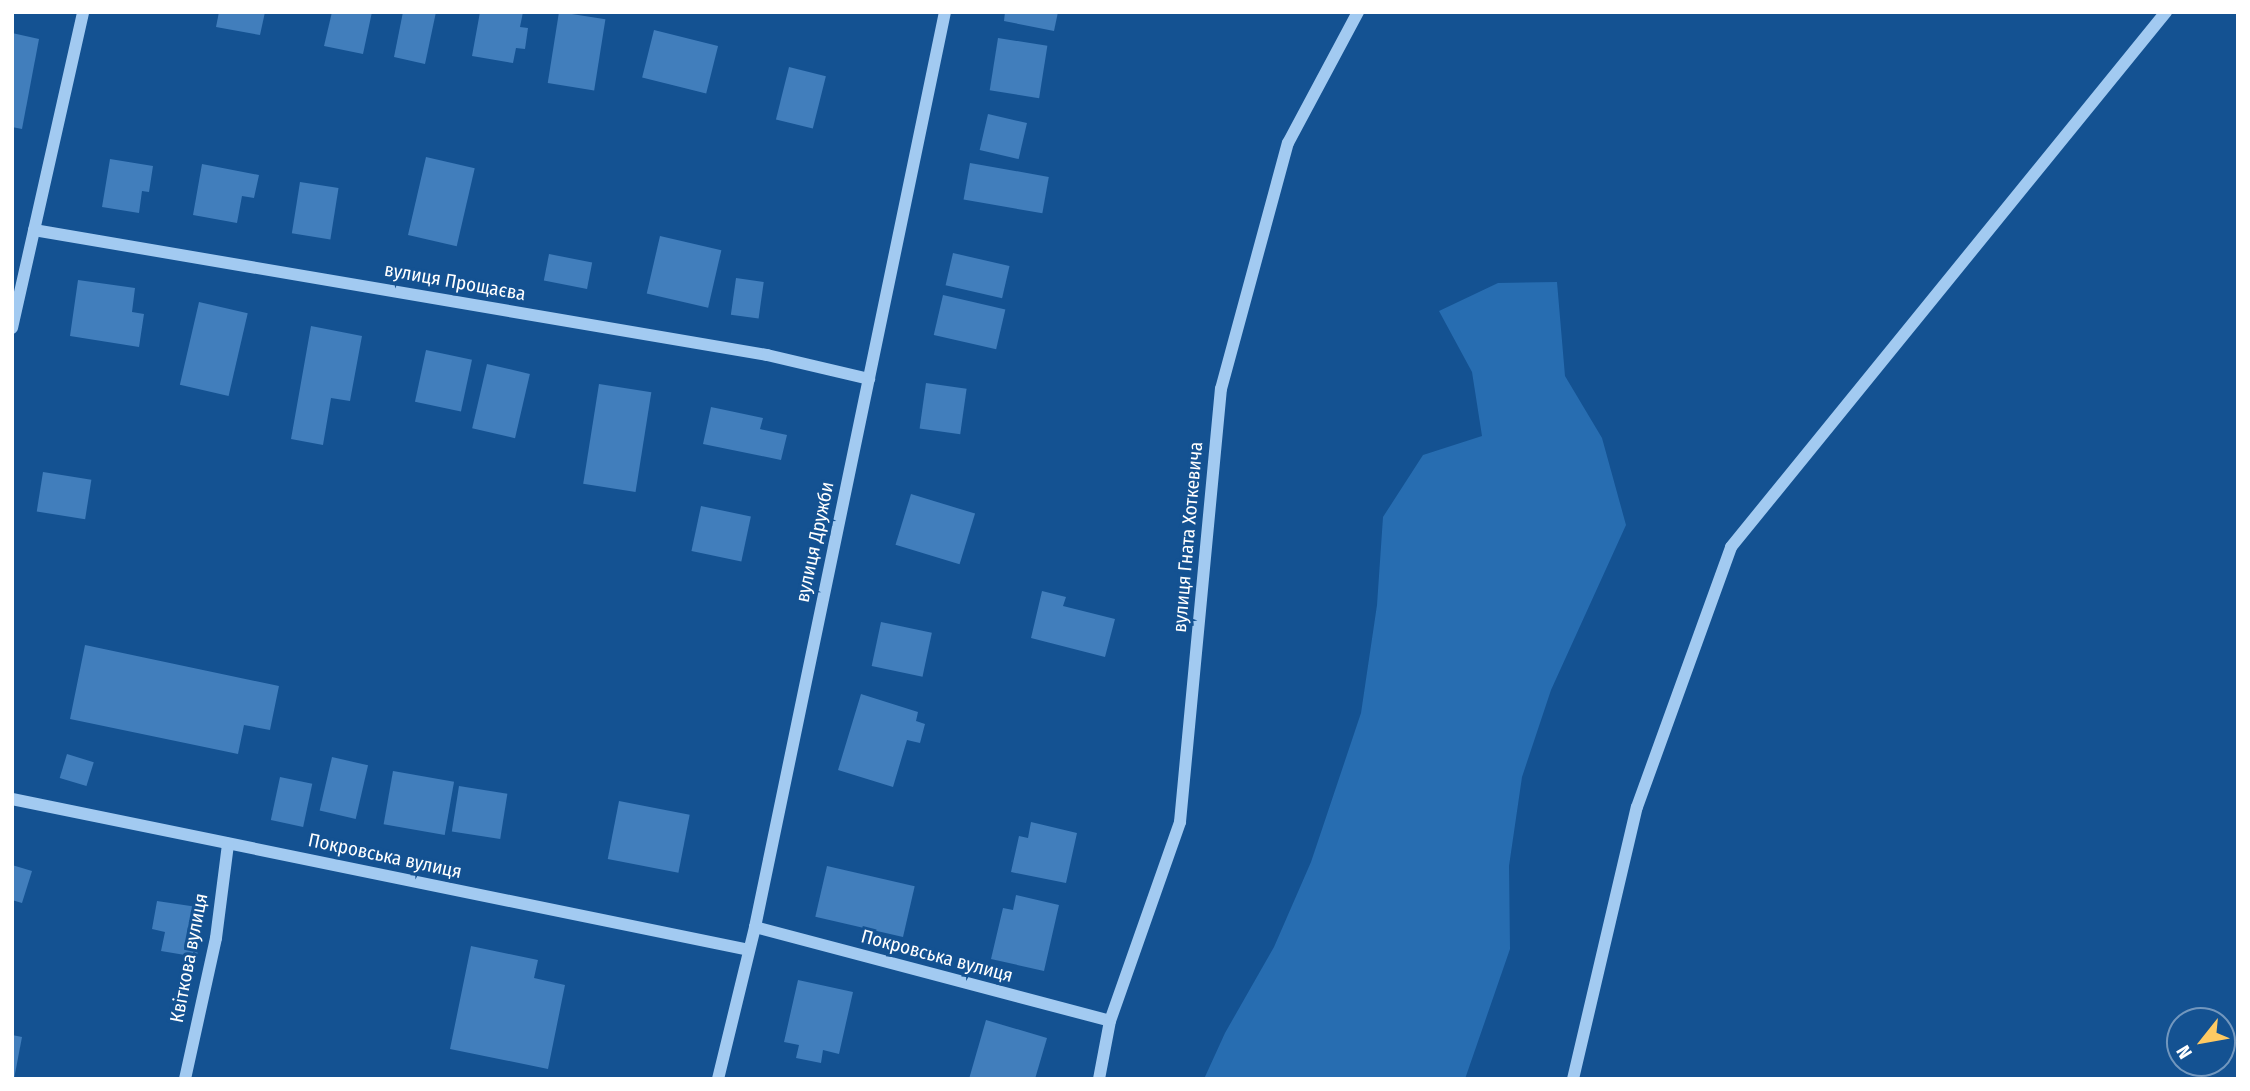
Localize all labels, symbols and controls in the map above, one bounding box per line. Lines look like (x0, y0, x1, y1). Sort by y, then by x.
street label: вулиця Прощаєва (383, 258, 527, 306)
street label: вулиця Гната Хоткевича (1168, 441, 1208, 633)
street label: вулиця Дружби (791, 480, 839, 604)
street label: Покровська вулиця (306, 829, 464, 883)
street label: Квіткова вулиця (165, 891, 213, 1025)
street label: Покровська вулиця (859, 925, 1015, 987)
north arrow (2166, 1007, 2236, 1077)
text: N (2171, 1041, 2197, 1063)

